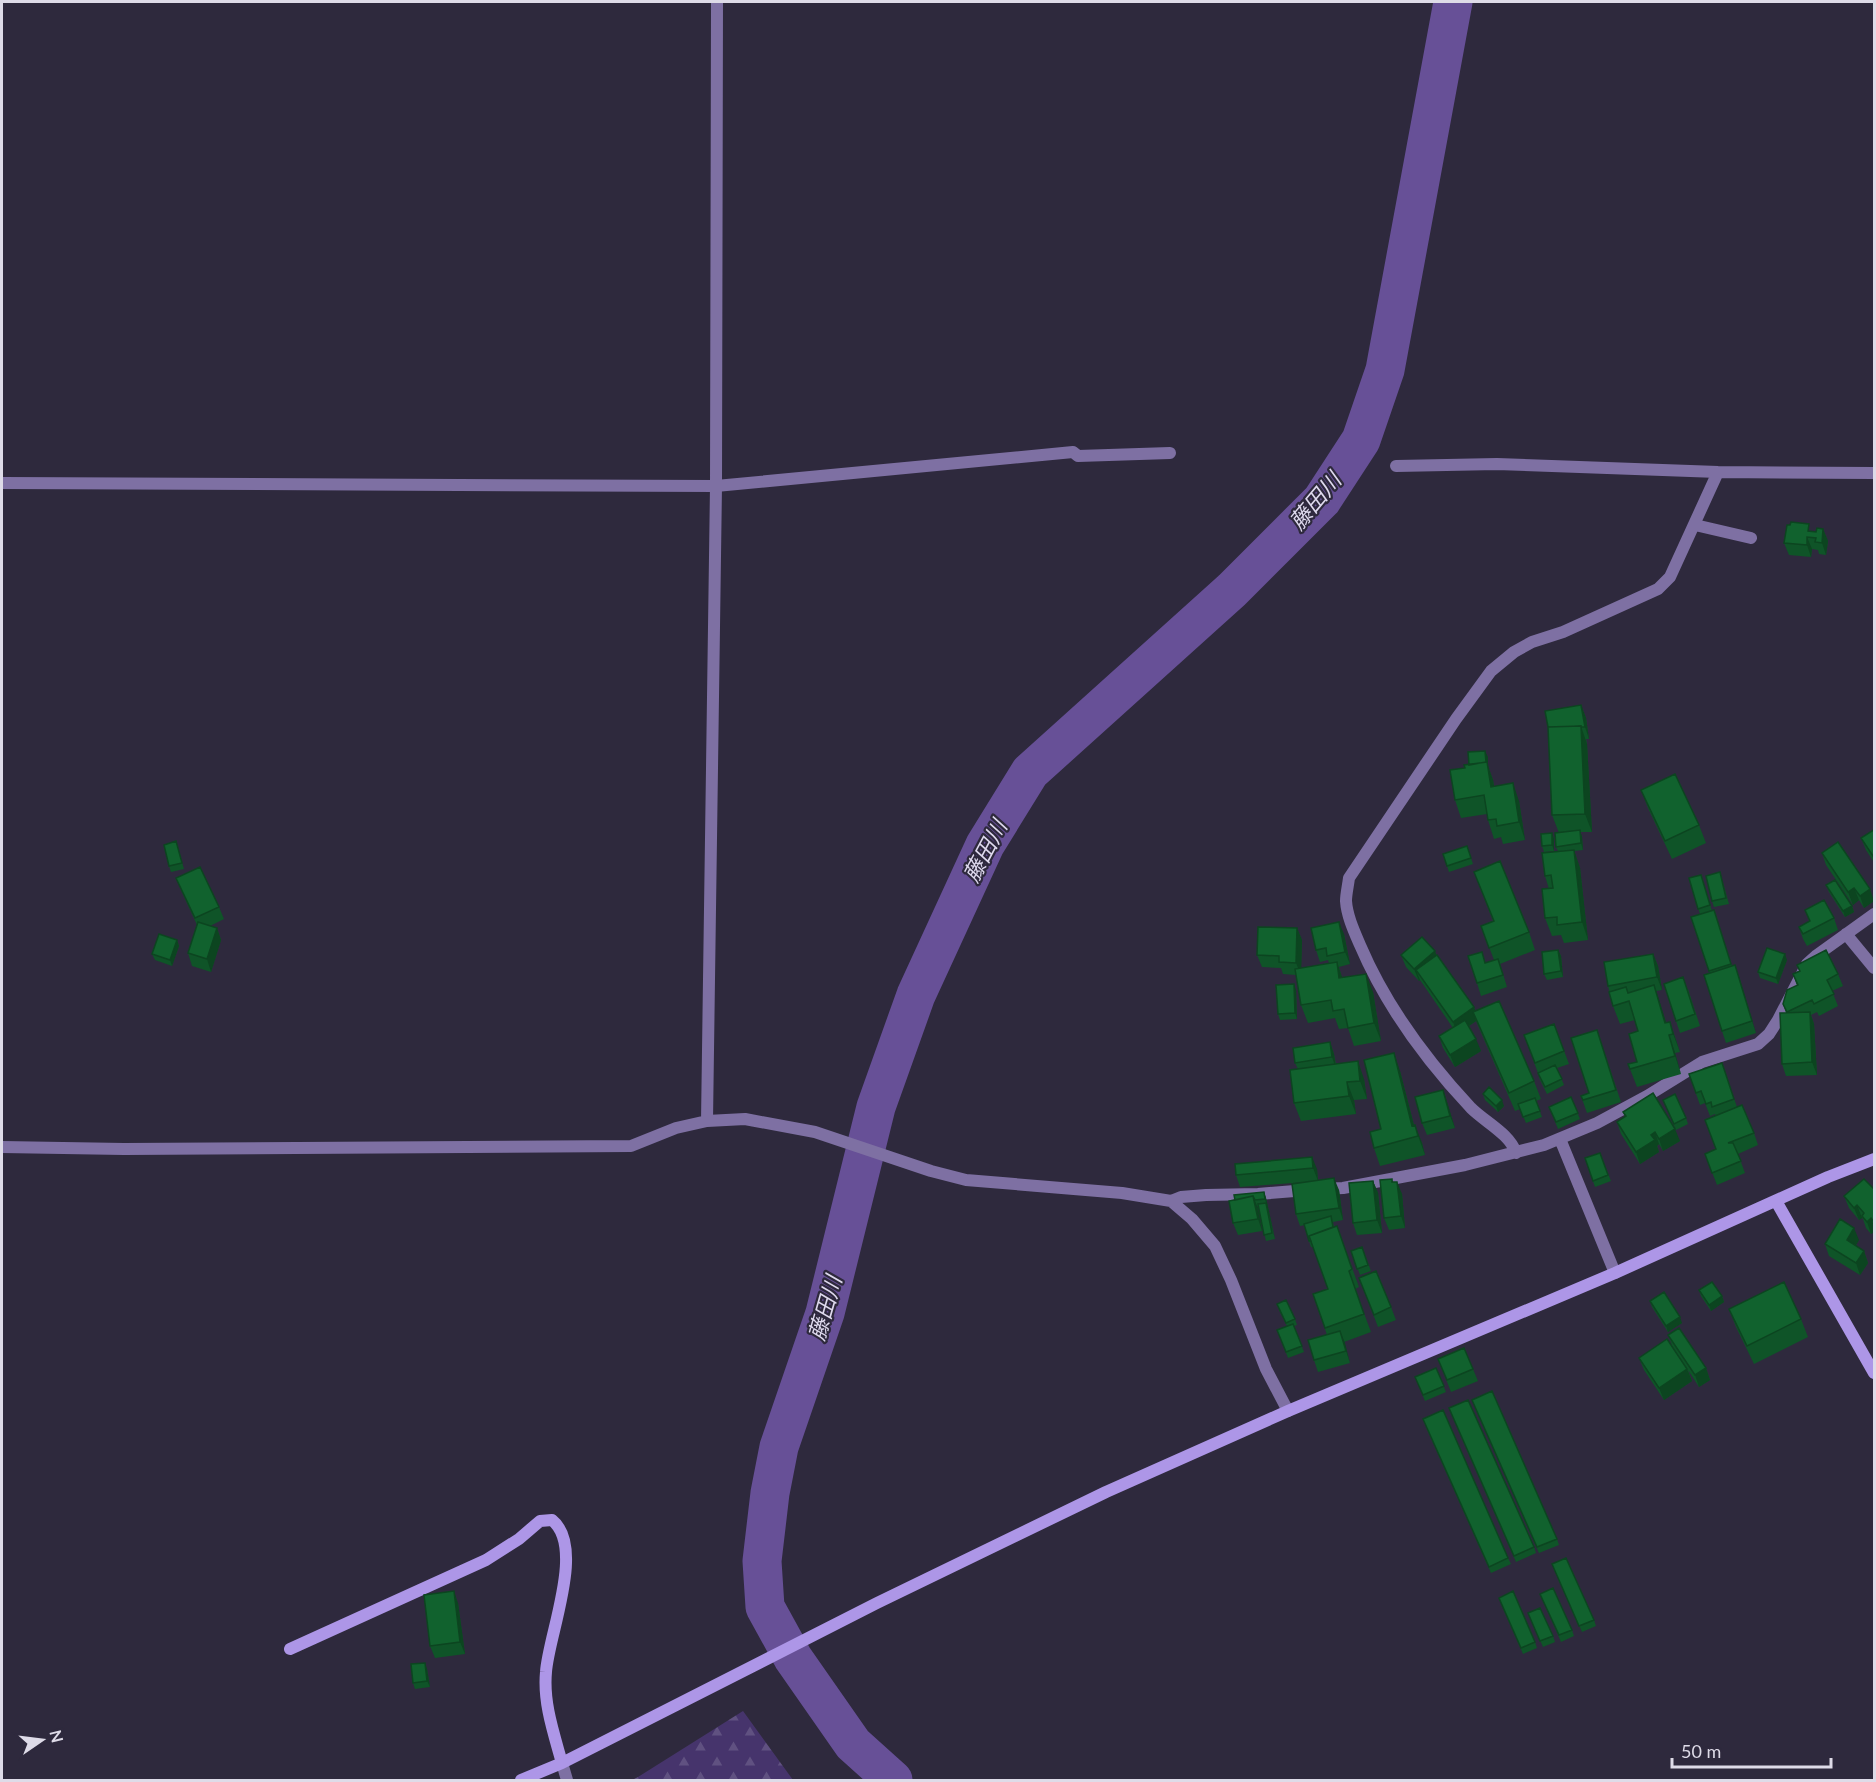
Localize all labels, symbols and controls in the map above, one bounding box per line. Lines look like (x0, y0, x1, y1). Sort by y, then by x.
water label: 藤田川 (1283, 465, 1347, 535)
water label: 藤田川 (957, 814, 1013, 886)
water label: 藤田川 (802, 1271, 847, 1343)
north arrow (12, 1710, 72, 1770)
text: N (46, 1728, 68, 1745)
scale bar (1672, 1731, 1831, 1769)
text: 50 m (1681, 1740, 1721, 1762)

